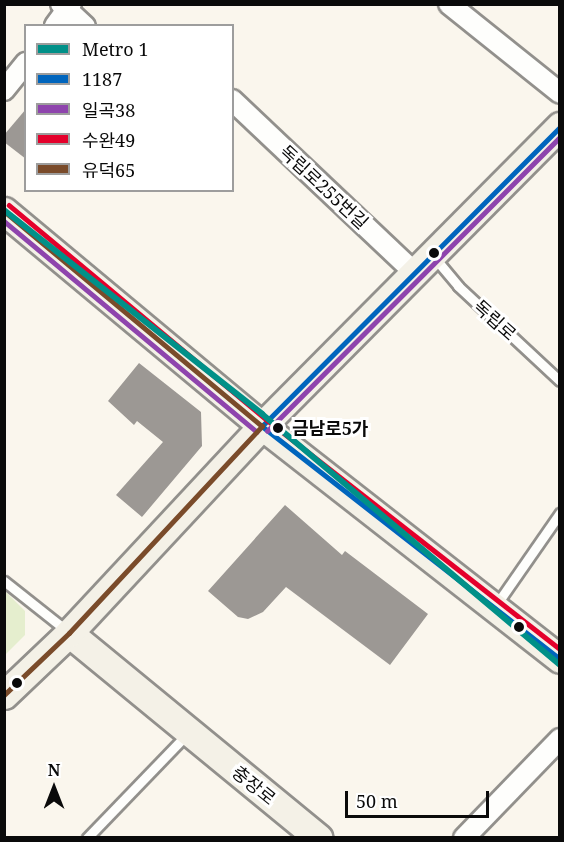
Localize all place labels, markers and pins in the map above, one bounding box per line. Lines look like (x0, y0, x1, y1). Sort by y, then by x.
unlabelled marker (428, 247, 440, 259)
place label: 금남로5가 (292, 417, 368, 439)
marker: 금남로5가 (269, 419, 287, 437)
unlabelled marker (513, 621, 525, 633)
unlabelled marker (11, 677, 23, 689)

